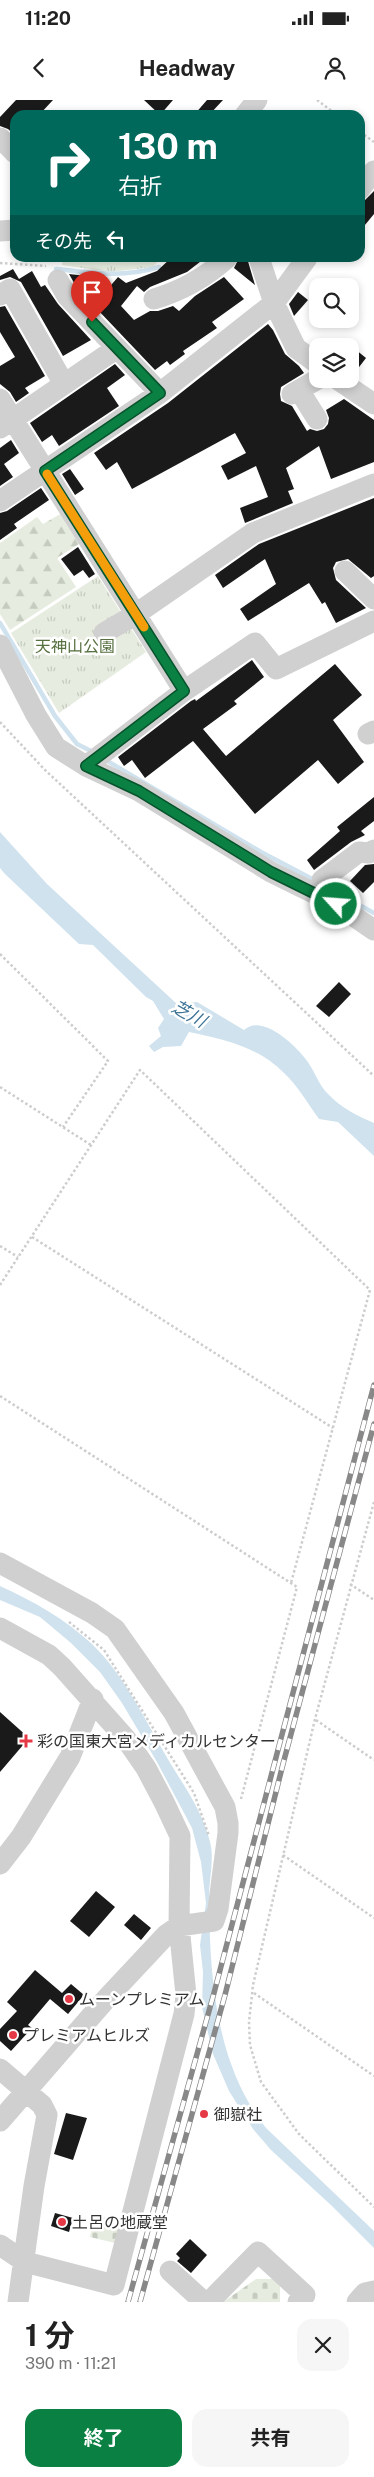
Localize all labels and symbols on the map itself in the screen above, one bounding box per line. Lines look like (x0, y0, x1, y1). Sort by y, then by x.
pin (71, 271, 113, 322)
park label: 天神山公園 (35, 637, 115, 656)
position arrow (309, 877, 361, 929)
water label: 芝川 (168, 996, 212, 1032)
place label: 彩の国東大宮メディカルセンター (37, 1732, 276, 1751)
marker: 彩の国東大宮メディカルセンター (19, 1734, 33, 1748)
place label: ムーンプレミアム (79, 1990, 205, 2009)
marker: ムーンプレミアム (63, 1993, 75, 2005)
place label: プレミアムヒルズ (23, 2026, 150, 2045)
marker: プレミアムヒルズ (7, 2029, 19, 2041)
place label: 御嶽社 (214, 2105, 262, 2124)
marker: 御嶽社 (198, 2108, 210, 2120)
place label: 土呂の地蔵堂 (72, 2213, 168, 2232)
marker: 土呂の地蔵堂 (56, 2216, 68, 2228)

